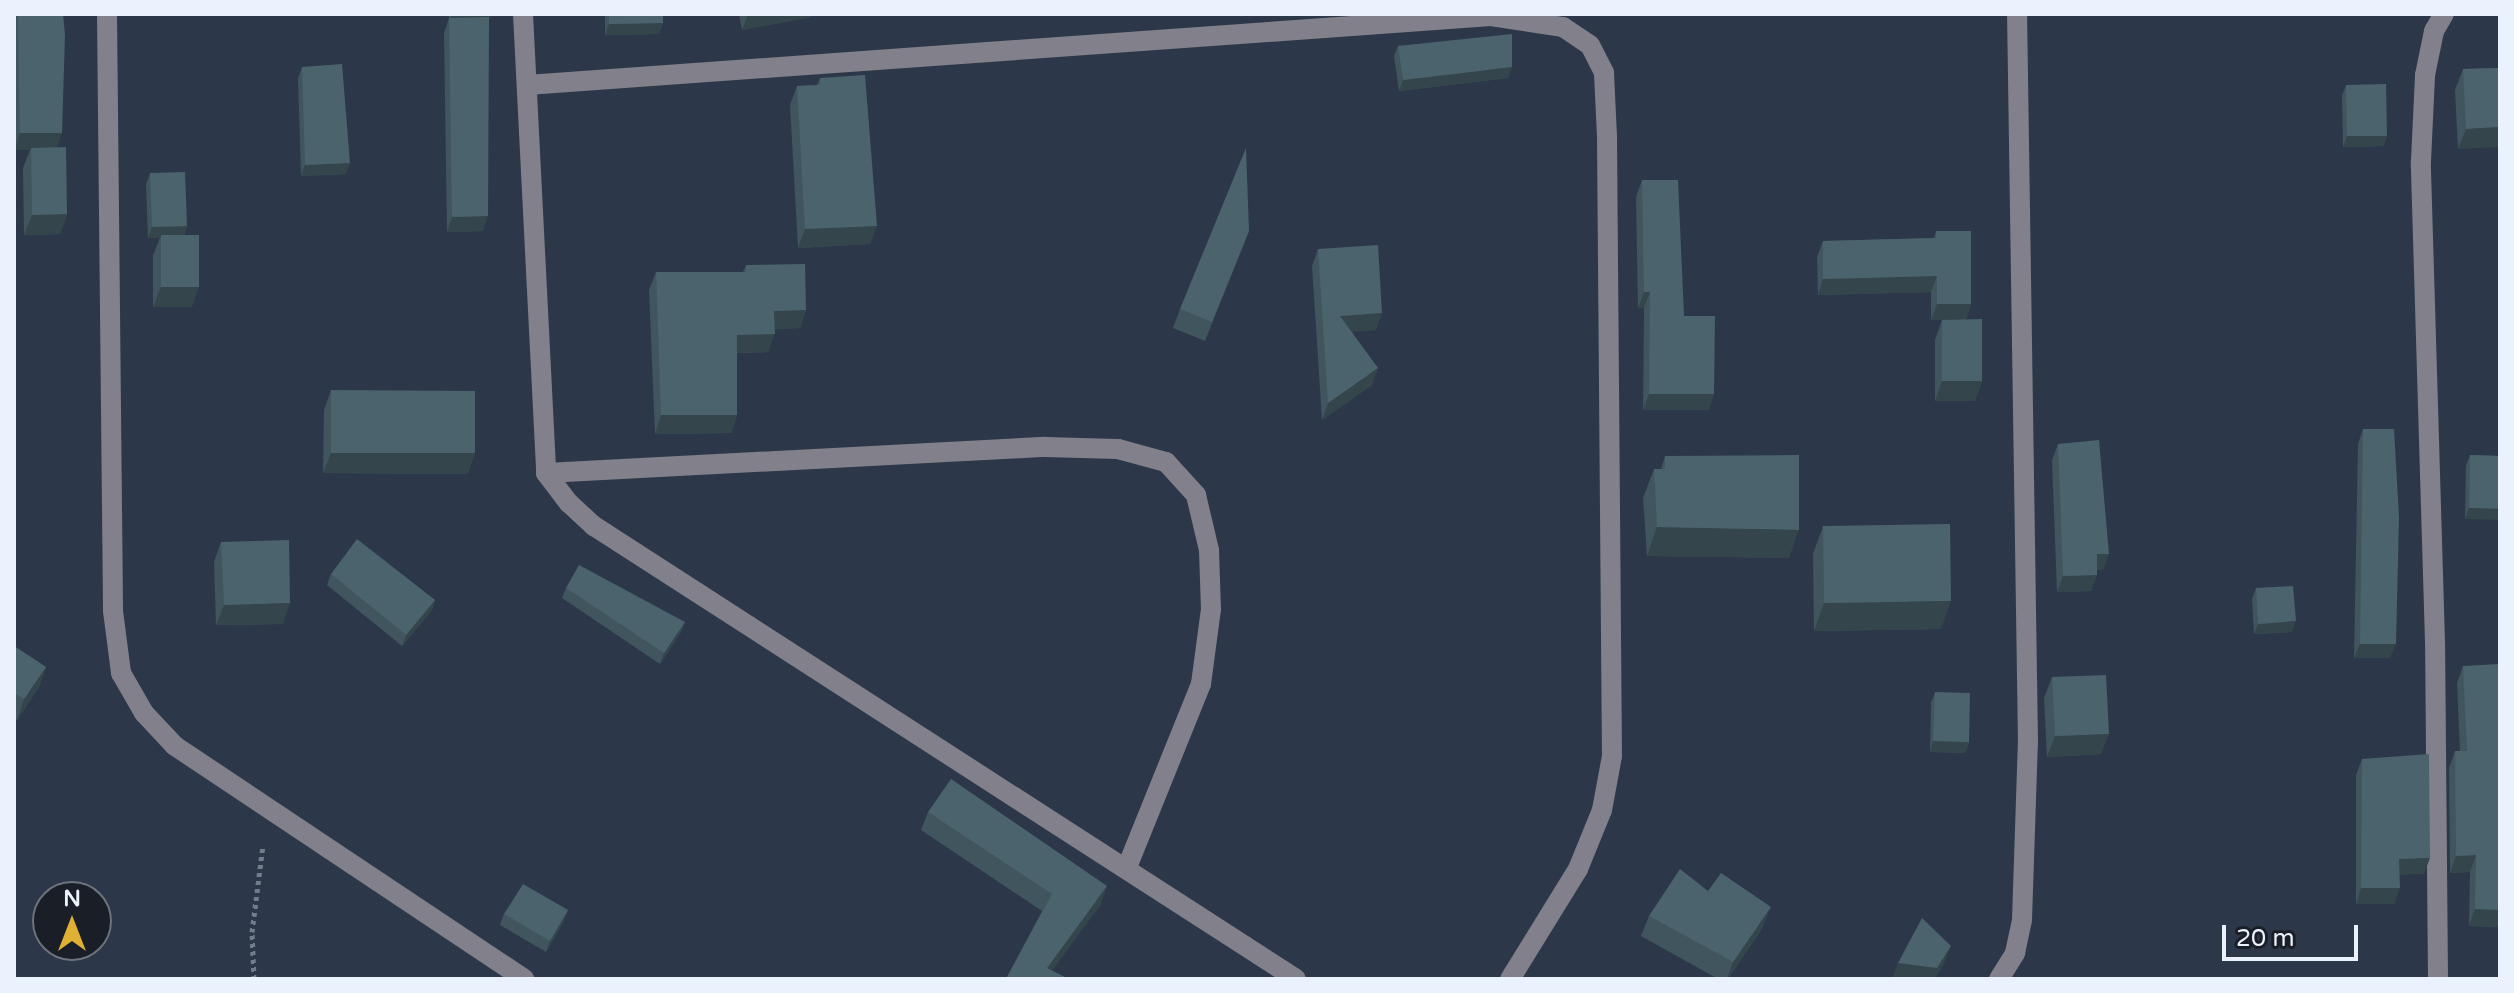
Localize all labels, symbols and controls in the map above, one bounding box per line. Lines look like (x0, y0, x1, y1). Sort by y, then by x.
north arrow (32, 881, 112, 961)
text: N (63, 886, 81, 912)
scale bar (2226, 909, 2362, 959)
text: 20 m (2236, 924, 2294, 953)

